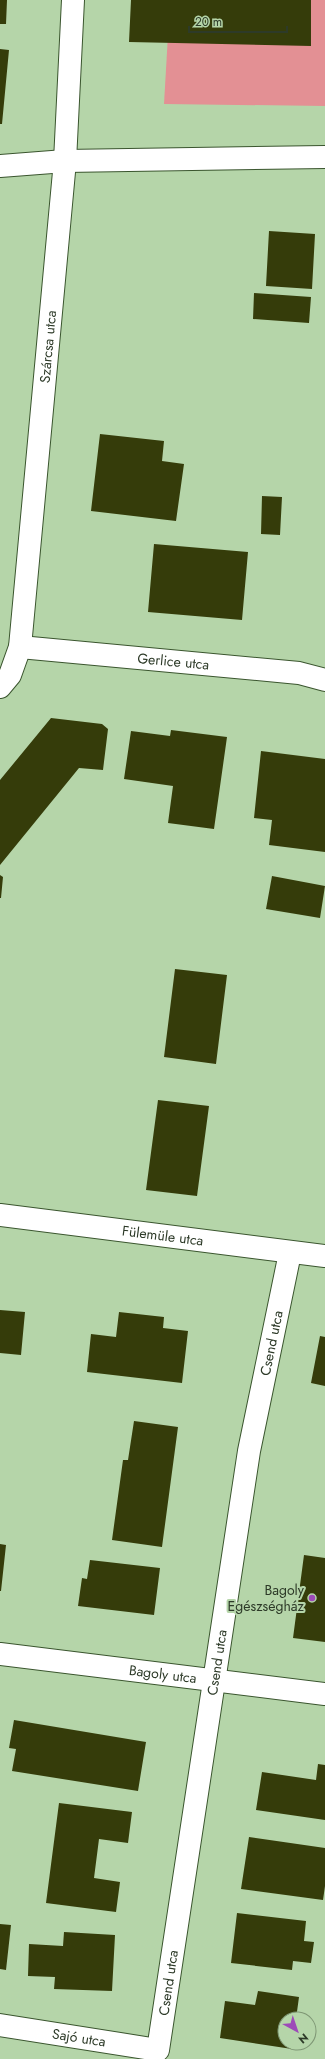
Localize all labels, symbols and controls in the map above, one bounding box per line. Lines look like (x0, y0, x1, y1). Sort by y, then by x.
scale bar (189, 8, 287, 34)
text: 20 m (195, 13, 222, 31)
street label: Szárcsa utca (34, 309, 61, 384)
street label: Gerlice utca (137, 648, 210, 675)
street label: Fülemüle utca (121, 1220, 205, 1251)
street label: Csend utca (255, 1309, 288, 1378)
place label: Bagoly Egészségház (228, 1580, 305, 1616)
marker: Bagoly Egészségház (307, 1593, 317, 1603)
street label: Csend utca (202, 1628, 232, 1697)
street label: Bagoly utca (128, 1660, 198, 1688)
street label: Csend utca (153, 1949, 183, 2017)
north arrow (277, 2011, 317, 2051)
street label: Sajó utca (51, 2023, 107, 2052)
text: N (295, 2030, 312, 2048)

